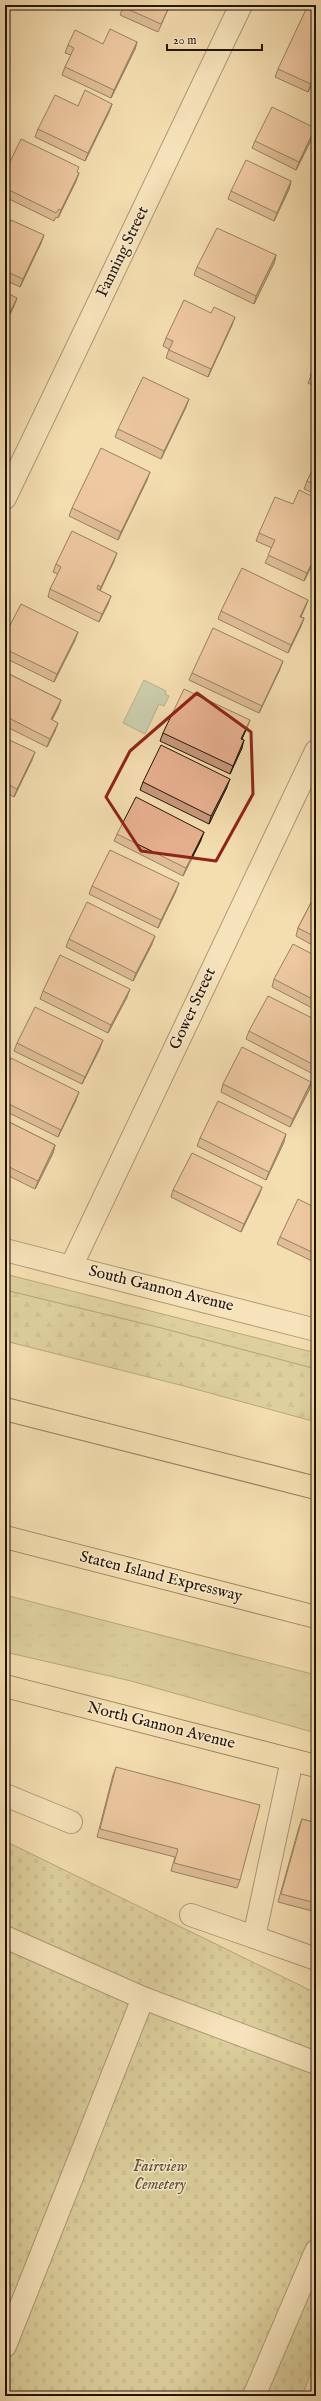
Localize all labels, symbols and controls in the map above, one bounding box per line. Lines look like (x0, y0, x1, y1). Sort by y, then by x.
scale bar (167, 26, 262, 52)
text: 20 m (173, 33, 196, 48)
street label: Fanning Street (92, 203, 154, 301)
street label: Gower Street (165, 964, 221, 1053)
street label: South Gannon Avenue (86, 1261, 236, 1317)
street label: Staten Island Expressway (78, 1547, 245, 1607)
street label: North Gannon Avenue (85, 1698, 237, 1754)
park label: Fairview Cemetery (133, 2157, 187, 2195)

